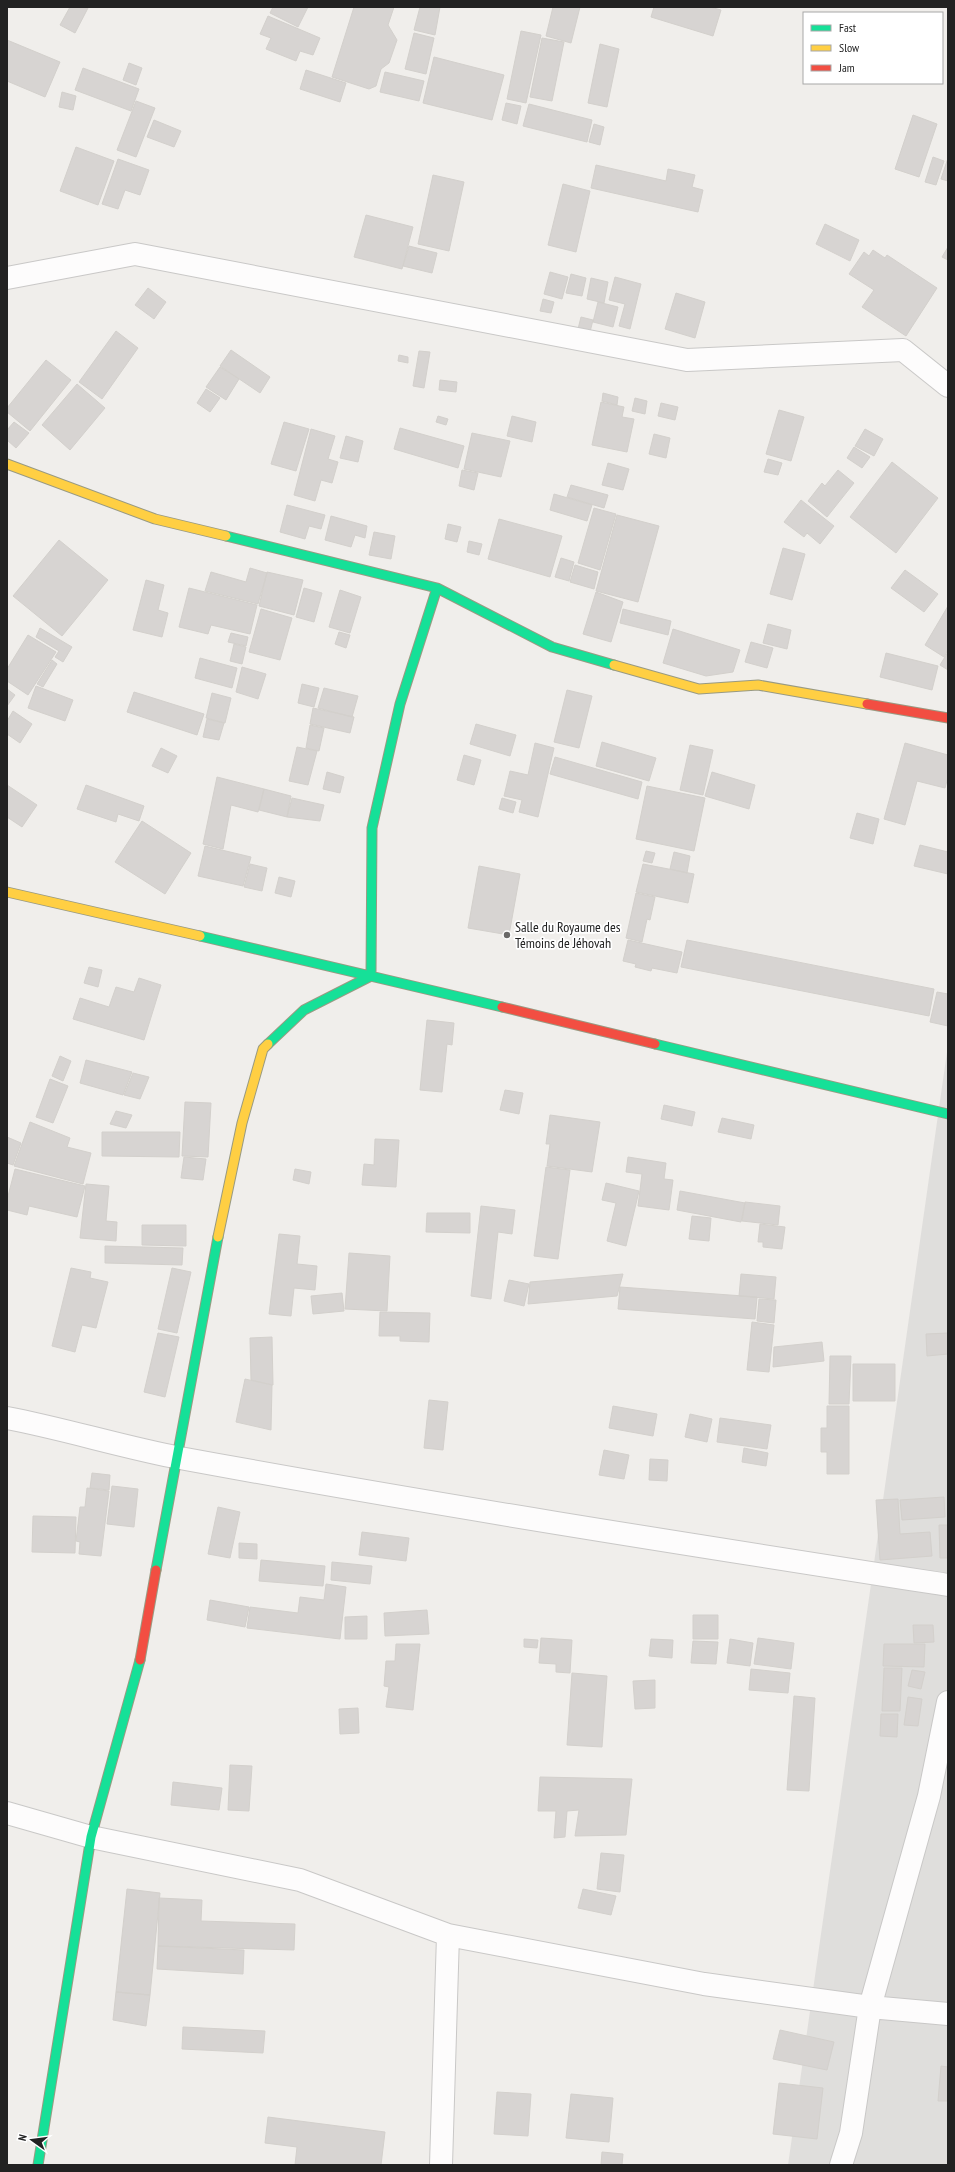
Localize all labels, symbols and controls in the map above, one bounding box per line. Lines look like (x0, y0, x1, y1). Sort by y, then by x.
legend (803, 12, 943, 84)
text: Fast (839, 20, 857, 35)
text: Slow (839, 40, 860, 55)
text: Jam (838, 60, 855, 75)
place label: Salle du Royaume des Témoins de Jéhovah (515, 918, 621, 952)
marker: Salle du Royaume des Témoins de Jéhovah (502, 930, 512, 940)
north arrow (12, 2120, 52, 2160)
text: N (15, 2133, 30, 2142)

